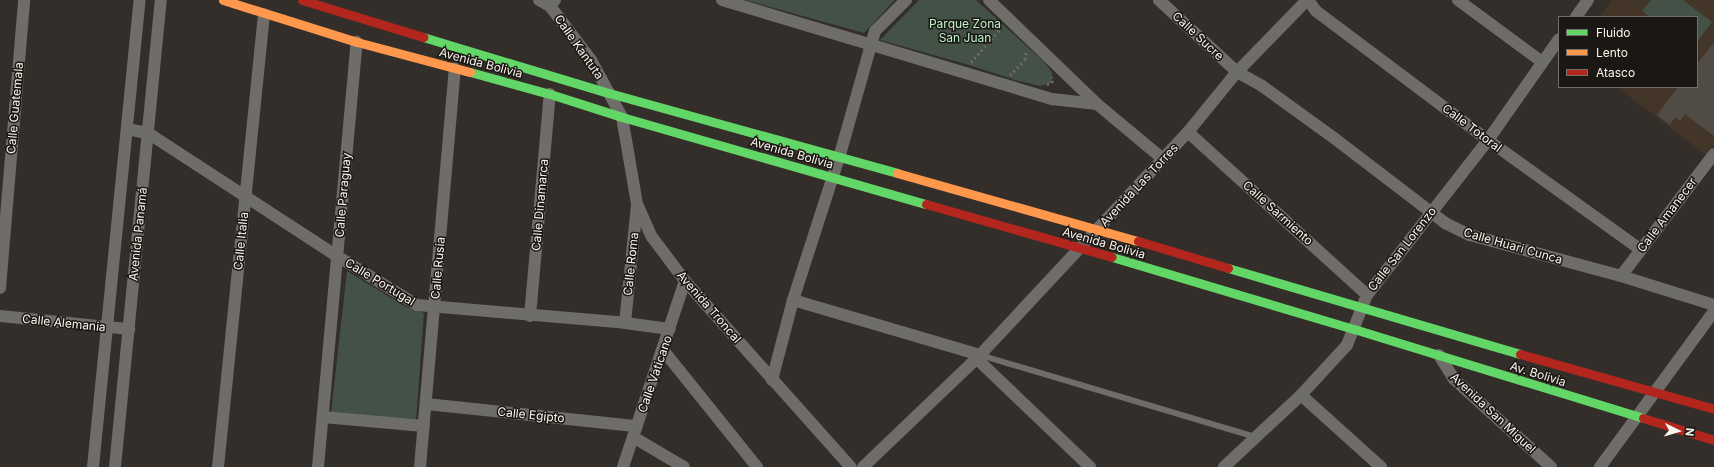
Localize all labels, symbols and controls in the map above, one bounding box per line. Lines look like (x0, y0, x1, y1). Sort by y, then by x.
street label: Calle Sucre (1169, 9, 1227, 63)
street label: Calle Kantuta (552, 12, 606, 82)
legend (1558, 16, 1698, 88)
park label: Parque Zona San Juan (929, 17, 1001, 45)
text: Fluido (1596, 25, 1631, 40)
street label: Avenida Bolivia (438, 45, 524, 81)
text: Lento (1596, 45, 1628, 60)
street label: Calle Guatemala (4, 61, 26, 155)
text: Atasco (1596, 65, 1635, 80)
street label: Calle Totoral (1439, 101, 1505, 155)
street label: Avenida Bolivia (749, 134, 835, 172)
street label: Avenida Las Torres (1097, 141, 1181, 229)
street label: Calle Paraguay (332, 152, 354, 238)
street label: Calle Dinamarca (529, 158, 551, 252)
street label: Calle Amanecer (1634, 175, 1700, 255)
street label: Calle Sarmiento (1240, 178, 1316, 248)
street label: Avenida Panamá (126, 187, 150, 281)
street label: Calle San Lorenzo (1365, 204, 1439, 294)
street label: Calle Italia (231, 211, 251, 271)
street label: Avenida Bolivia (1061, 224, 1147, 262)
street label: Calle Huari Cunca (1462, 225, 1564, 267)
street label: Calle Roma (621, 232, 641, 296)
street label: Calle Rusia (428, 236, 448, 300)
street label: Calle Portugal (342, 255, 418, 309)
street label: Avenida Troncal (674, 268, 744, 346)
street label: Calle Alemania (22, 311, 106, 335)
street label: Calle Vaticano (635, 333, 675, 415)
street label: Av. Bolivia (1508, 359, 1568, 389)
street label: Avenida San Miguel (1447, 370, 1539, 456)
street label: Calle Egipto (497, 404, 565, 426)
north arrow (1658, 411, 1698, 451)
text: N (1683, 427, 1697, 437)

